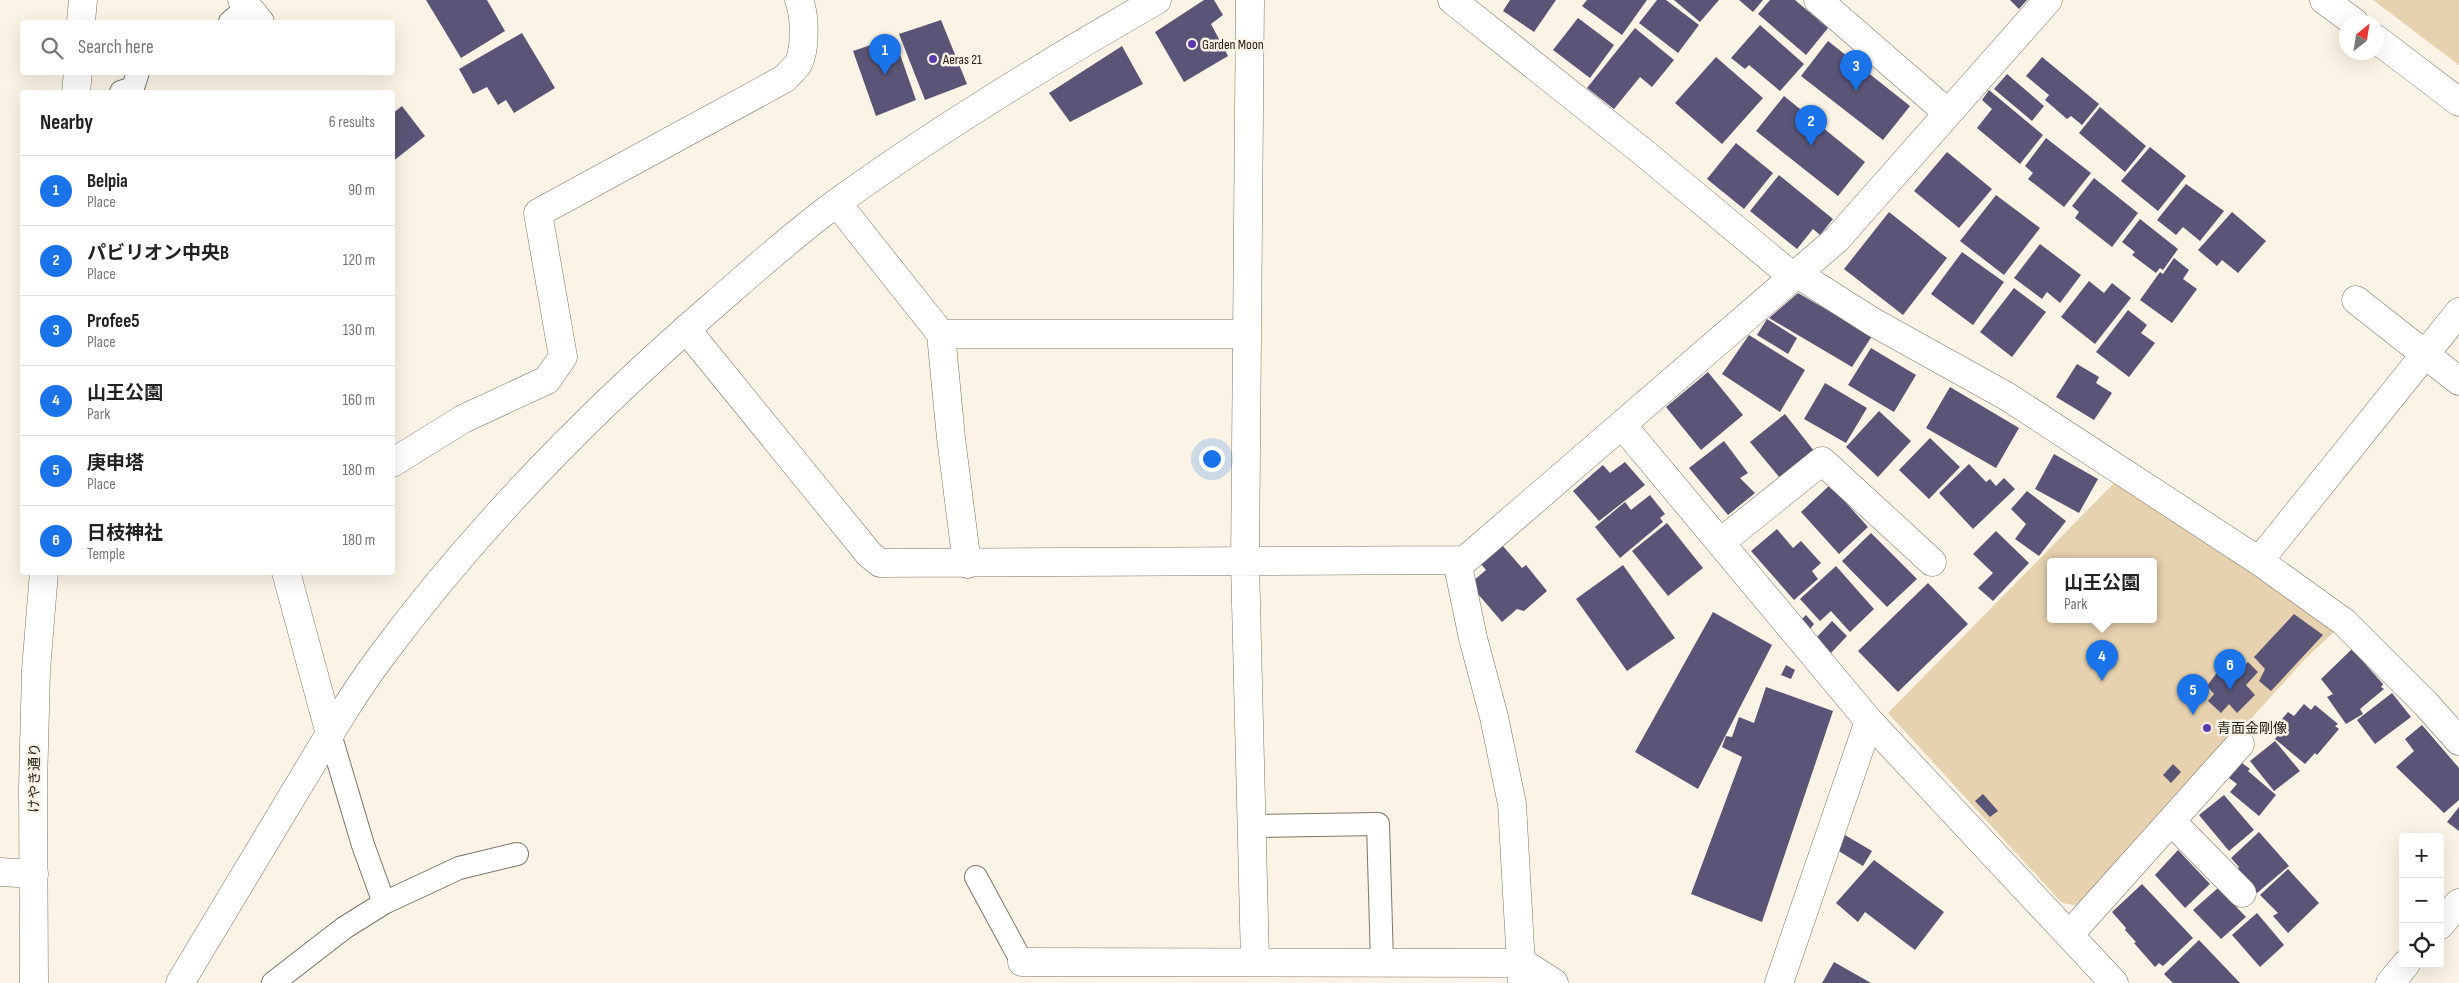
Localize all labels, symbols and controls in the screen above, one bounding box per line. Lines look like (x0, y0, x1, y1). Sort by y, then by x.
north arrow (2339, 15, 2384, 60)
search box (20, 20, 395, 75)
icon: search (38, 34, 66, 62)
pin: 1 (869, 34, 901, 75)
text: Search here (78, 36, 154, 59)
place label: Garden Moon (1202, 36, 1264, 53)
marker: Garden Moon (1186, 38, 1198, 50)
pin: 3 (1840, 50, 1872, 91)
place label: Aeras 21 (942, 51, 982, 68)
marker: Aeras 21 (927, 53, 939, 65)
pin: 2 (1795, 105, 1827, 146)
text: Nearby (40, 110, 93, 135)
text: 6 results (329, 113, 375, 132)
text: Belpia (87, 170, 128, 193)
text: 1 (53, 181, 59, 200)
text: 90 m (348, 181, 375, 200)
text: Place (87, 193, 116, 212)
text: パビリオン中央B (87, 242, 229, 265)
text: 2 (52, 251, 60, 270)
text: 120 m (343, 251, 375, 270)
text: Place (87, 265, 116, 284)
text: Profee5 (87, 310, 140, 333)
text: 3 (52, 321, 60, 340)
text: 130 m (343, 321, 375, 340)
text: Place (87, 333, 116, 352)
text: 山王公園 (87, 382, 163, 405)
text: 4 (52, 391, 60, 410)
text: 160 m (342, 391, 375, 410)
text: Park (87, 405, 110, 424)
your location (1199, 446, 1225, 472)
text: 庚申塔 (87, 452, 144, 475)
text: 5 (52, 461, 60, 480)
text: 180 m (342, 461, 375, 480)
text: Place (87, 475, 116, 494)
text: 日枝神社 (87, 522, 163, 545)
text: 6 (52, 531, 60, 550)
text: 180 m (342, 531, 375, 550)
text: Temple (87, 545, 125, 564)
popup (2047, 558, 2157, 623)
text: 山王公園 (2064, 572, 2140, 595)
text: Park (2064, 595, 2087, 614)
pin: 4 (2086, 640, 2118, 681)
pin: 6 (2214, 649, 2246, 690)
pin: 5 (2177, 674, 2209, 715)
place label: 青面金剛像 (2217, 720, 2287, 737)
marker: 青面金剛像 (2201, 722, 2213, 734)
street label: けやき通り (25, 743, 44, 813)
map controls (2399, 833, 2444, 968)
button: + (2399, 833, 2444, 878)
button: − (2399, 878, 2444, 923)
button: locate (2399, 923, 2444, 968)

